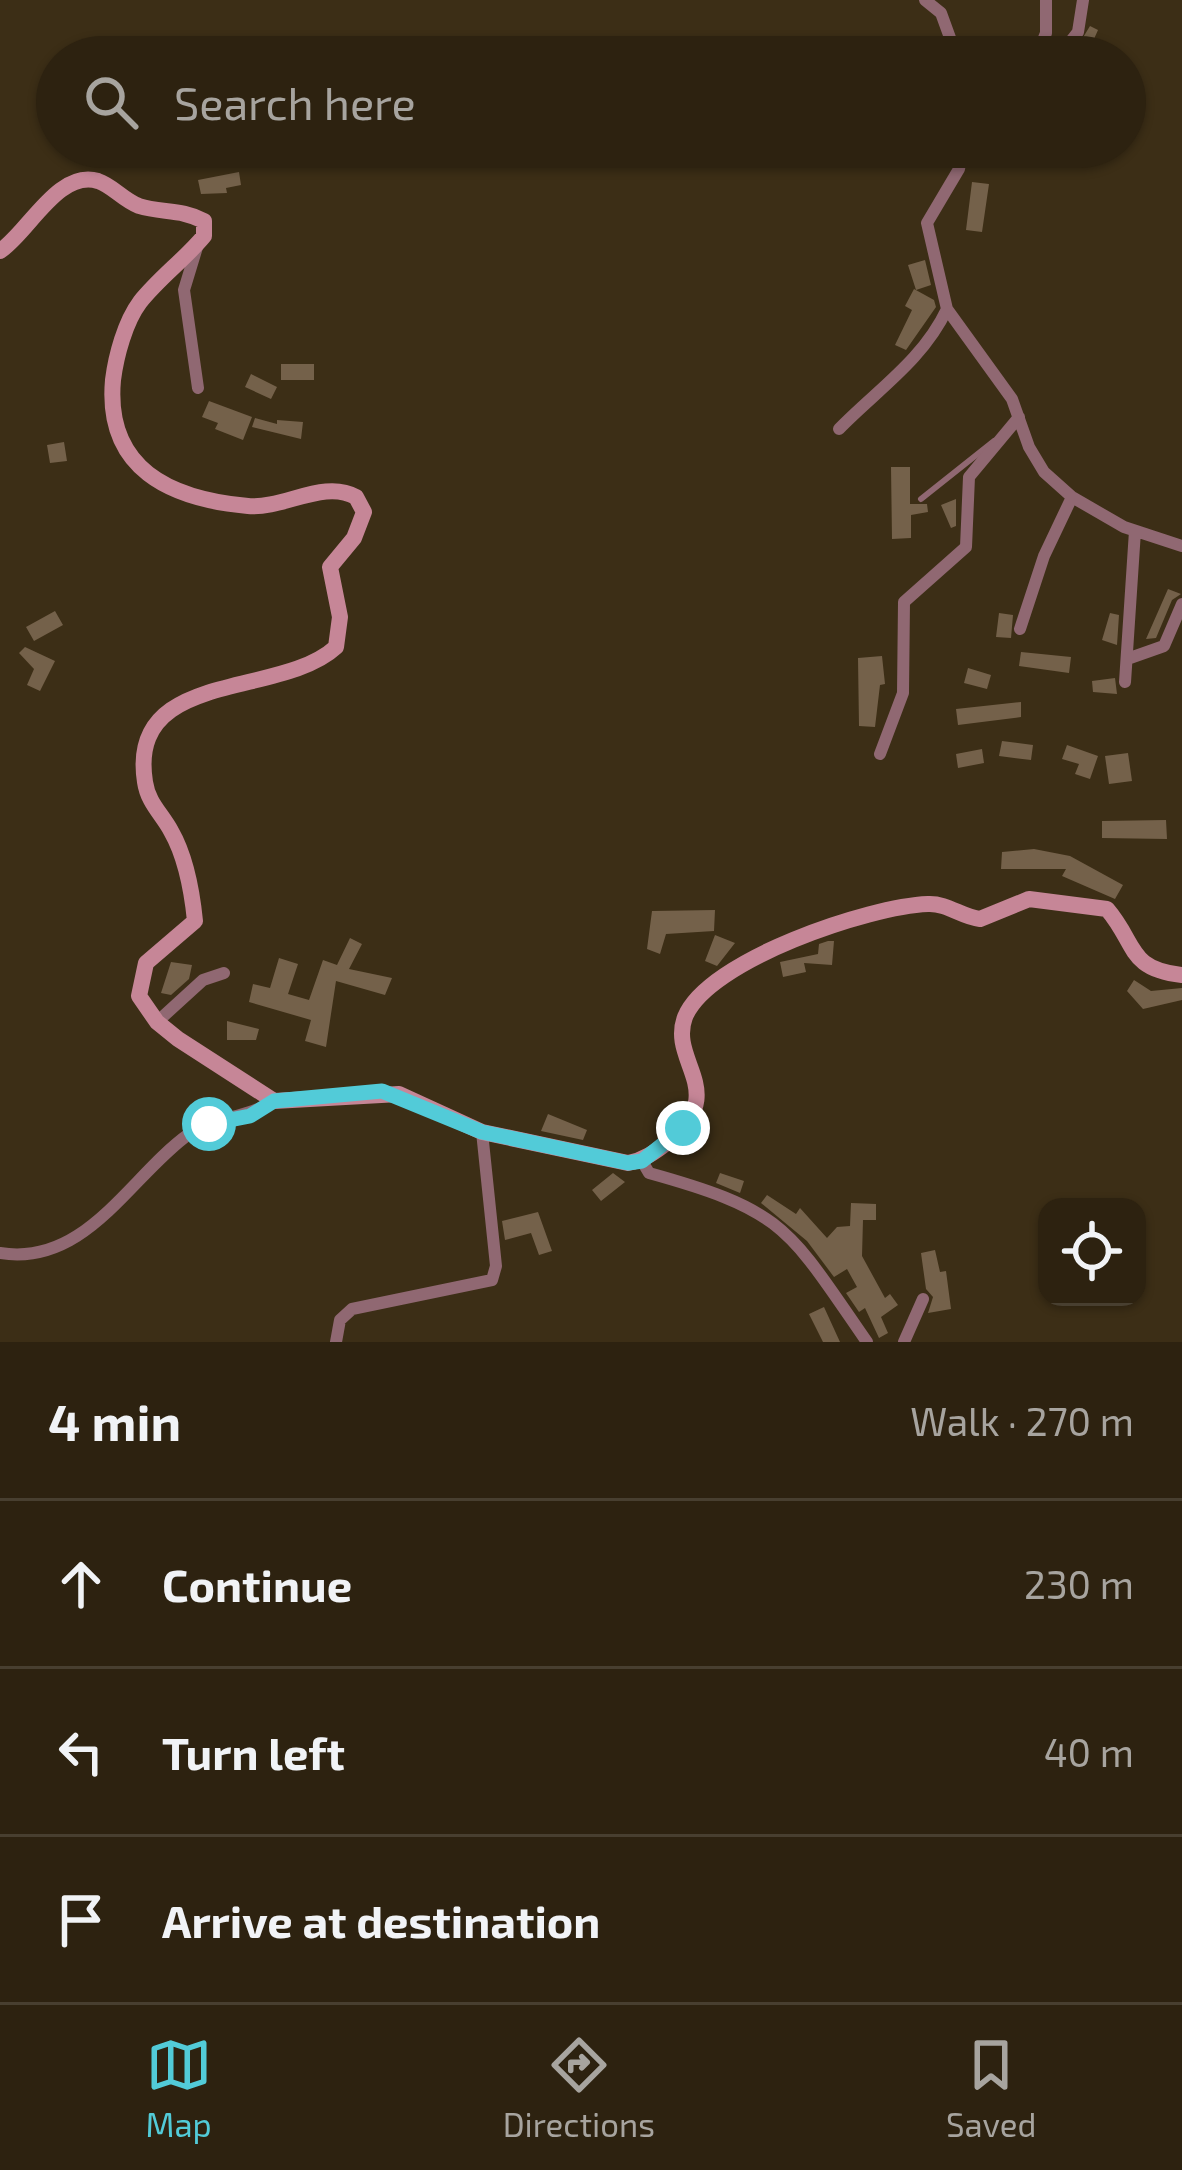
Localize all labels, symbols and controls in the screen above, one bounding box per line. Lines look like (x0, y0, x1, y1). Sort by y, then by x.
search box (36, 36, 1146, 168)
icon: search (78, 69, 144, 135)
text: Search here (174, 75, 416, 129)
route start (182, 1097, 236, 1151)
route end (656, 1101, 710, 1155)
map controls (1038, 1198, 1146, 1306)
button: locate (1038, 1198, 1146, 1306)
text: 4 min (48, 1390, 181, 1451)
text: Walk · 270 m (910, 1397, 1134, 1444)
icon: ahead (48, 1551, 114, 1617)
text: Continue (162, 1557, 352, 1611)
text: 230 m (1024, 1560, 1134, 1607)
icon: left (48, 1719, 114, 1785)
text: Turn left (162, 1725, 345, 1779)
text: 40 m (1044, 1728, 1134, 1775)
icon: arrive (48, 1887, 114, 1953)
text: Arrive at destination (162, 1893, 600, 1947)
tab: Map (146, 2032, 212, 2144)
tab: Directions (503, 2032, 655, 2144)
tab: Saved (946, 2032, 1036, 2144)

